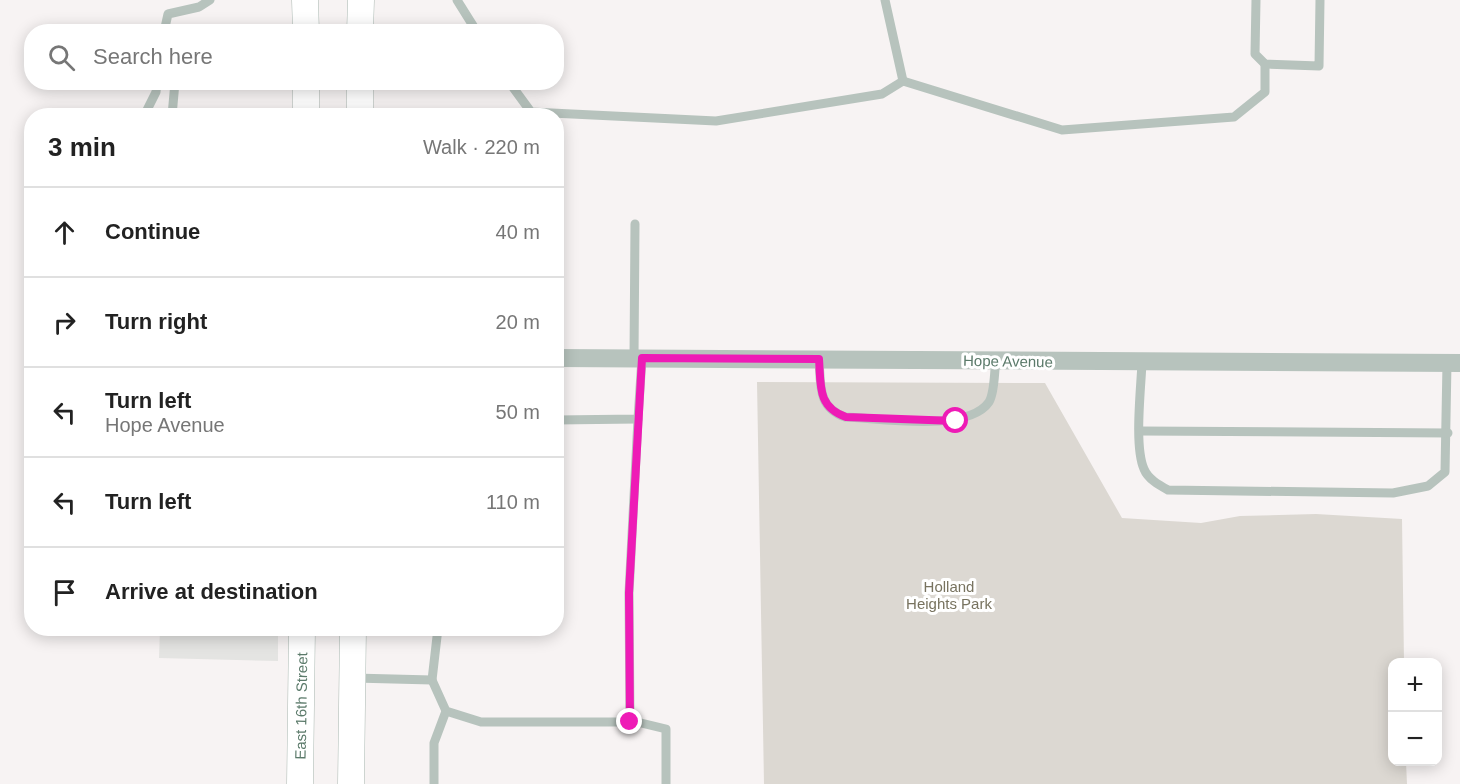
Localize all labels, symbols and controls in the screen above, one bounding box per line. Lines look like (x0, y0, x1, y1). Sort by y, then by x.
search box (24, 24, 564, 90)
icon: search (45, 41, 78, 74)
text: Search here (93, 44, 213, 69)
text: 3 min (48, 132, 116, 162)
text: Walk · 220 m (423, 136, 540, 158)
icon: ahead (48, 216, 81, 249)
text: Continue (105, 219, 200, 244)
text: 40 m (496, 221, 540, 243)
icon: right (48, 306, 81, 339)
text: Turn right (105, 309, 207, 334)
text: 20 m (496, 311, 540, 333)
street label: Hope Avenue (963, 352, 1053, 370)
text: Turn left (105, 388, 191, 413)
icon: left (48, 396, 81, 429)
text: 50 m (496, 401, 540, 423)
route start (942, 407, 968, 433)
text: Hope Avenue (105, 414, 225, 436)
icon: left (48, 486, 81, 519)
text: Turn left (105, 489, 191, 514)
text: 110 m (486, 491, 540, 513)
icon: arrive (48, 576, 81, 609)
park label: Holland Heights Park (906, 578, 992, 612)
text: Arrive at destination (105, 579, 318, 604)
street label: East 16th Street (292, 651, 310, 760)
map controls (1388, 658, 1442, 766)
button: + (1388, 658, 1442, 712)
route end (616, 708, 642, 734)
button: − (1388, 712, 1442, 766)

